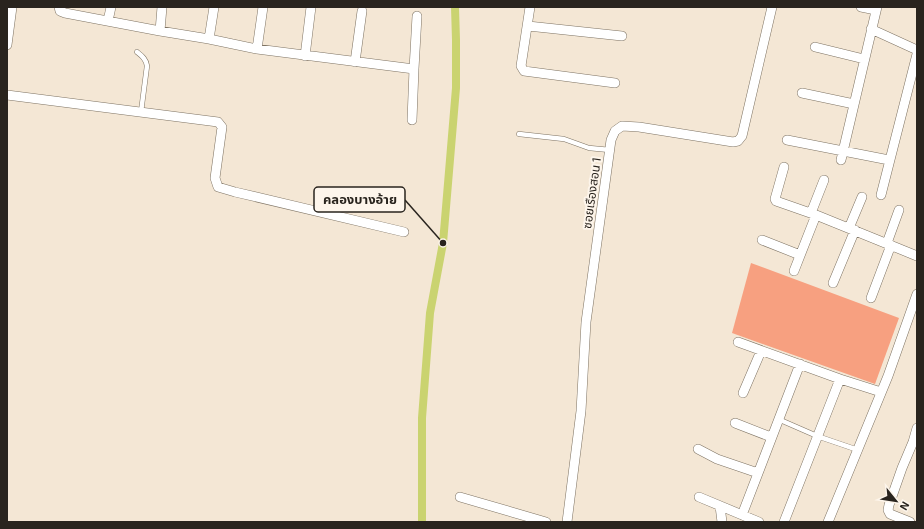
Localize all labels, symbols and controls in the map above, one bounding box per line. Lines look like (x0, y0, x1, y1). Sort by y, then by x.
street label: ซอยเรืองสอน 1 (579, 156, 603, 229)
callout: คลองบางอ้าย (314, 187, 405, 212)
text: คลองบางอ้าย (323, 191, 397, 207)
north arrow (876, 481, 916, 521)
text: N (897, 500, 913, 513)

